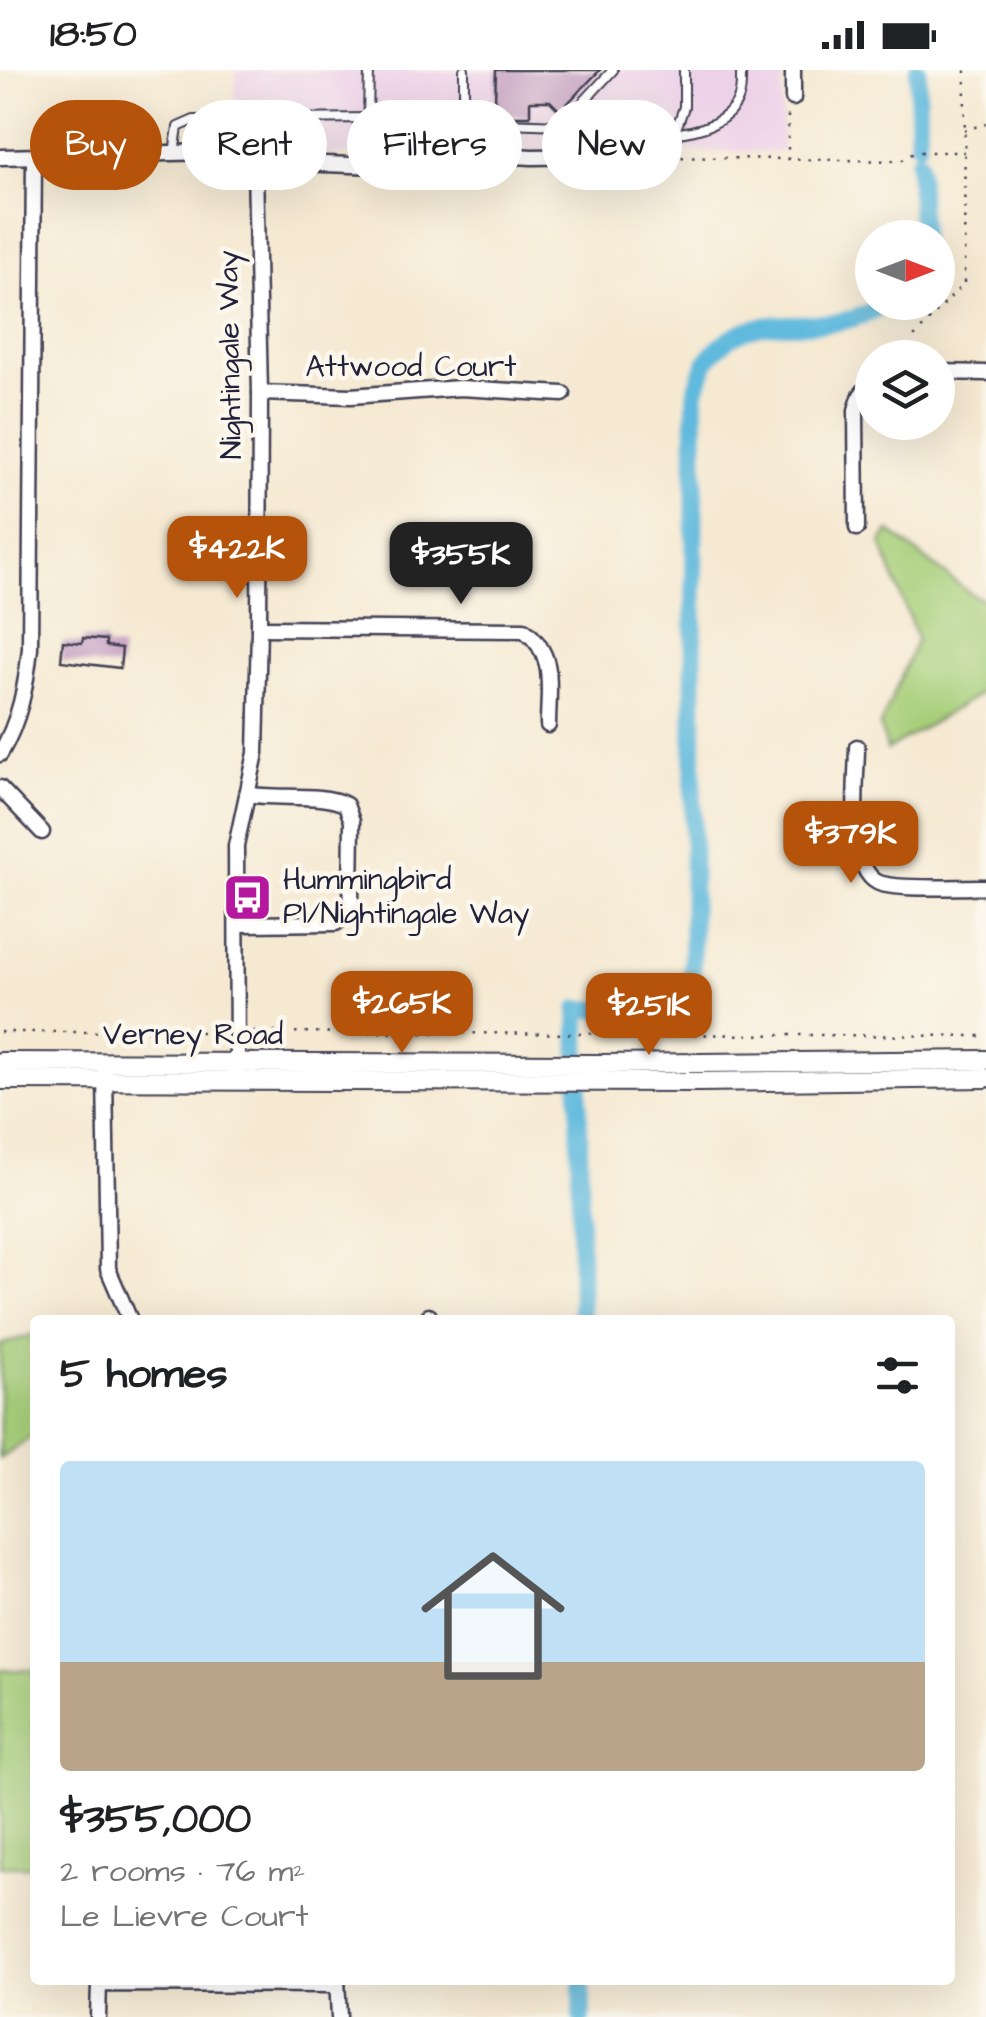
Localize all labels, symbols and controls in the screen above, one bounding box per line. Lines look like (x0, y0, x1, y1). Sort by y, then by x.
text: 18:50 (50, 9, 137, 61)
chip: Buy (30, 100, 162, 190)
chip: Rent (182, 100, 327, 190)
chip: Filters (347, 100, 522, 190)
chip: New (542, 100, 682, 190)
north arrow (855, 220, 955, 320)
map controls (855, 220, 955, 440)
street label: Nightingale Way (207, 250, 254, 460)
button: layers (855, 340, 955, 440)
street label: Attwood Court (306, 346, 516, 388)
pin: $422K (167, 516, 307, 601)
pin: $355K (391, 522, 531, 607)
text: $422K (189, 526, 285, 571)
text: $355K (412, 532, 510, 577)
pin: $379K (781, 801, 921, 886)
text: $379K (805, 811, 897, 856)
place label: Hummingbird Pl/Nightingale Way (283, 859, 529, 936)
bus stop icon: Hummingbird Pl/Nightingale Way (222, 871, 274, 923)
pin: $265K (332, 971, 472, 1056)
pin: $251K (579, 973, 719, 1058)
text: $265K (353, 981, 451, 1026)
text: $251K (608, 983, 690, 1028)
street label: Verney Road (103, 1014, 283, 1057)
text: 5 homes (60, 1346, 227, 1404)
icon: filters (870, 1348, 925, 1403)
icon: home (403, 1526, 583, 1706)
text: $355,000 (60, 1791, 251, 1849)
text: 2 rooms · 76 m² (60, 1849, 305, 1894)
text: Le Lievre Court (60, 1894, 308, 1939)

